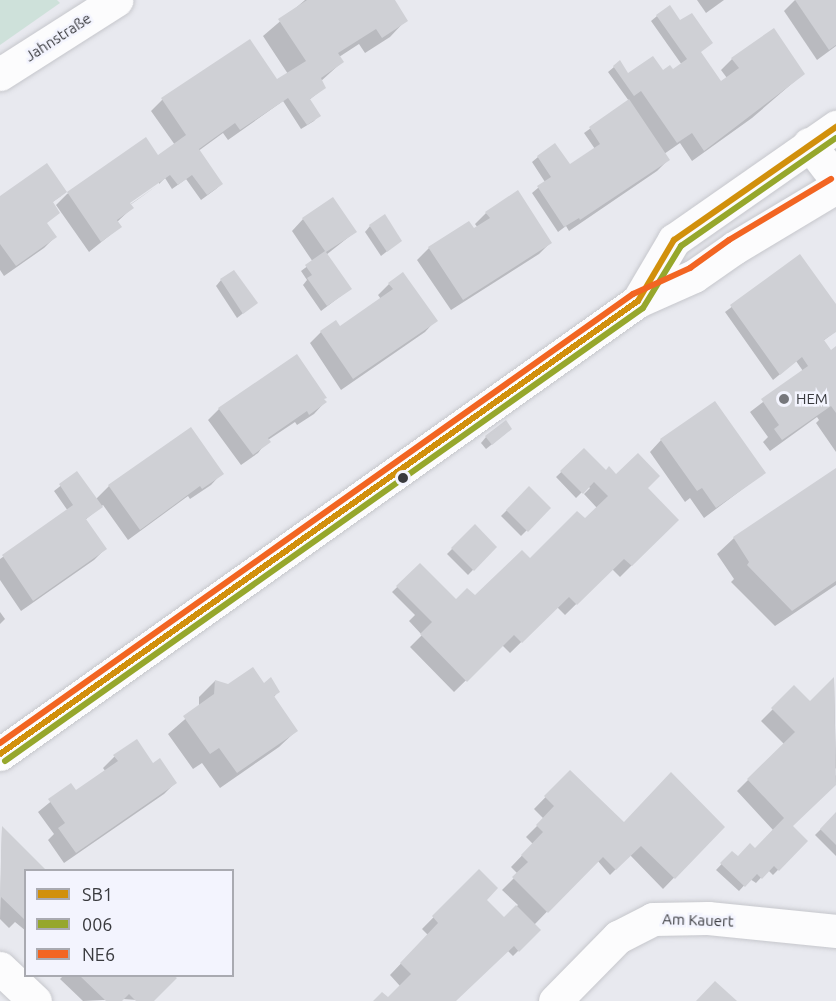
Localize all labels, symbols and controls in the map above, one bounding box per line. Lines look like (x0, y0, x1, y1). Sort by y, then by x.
street label: Jahnstraße (22, 9, 94, 65)
place label: HEM (796, 390, 828, 408)
marker: HEM (777, 392, 791, 406)
unlabelled marker (397, 472, 409, 484)
legend (24, 869, 234, 977)
text: SB1 (82, 884, 113, 904)
street label: Am Kauert (662, 910, 734, 930)
text: 006 (82, 914, 112, 934)
text: NE6 (82, 944, 115, 964)

